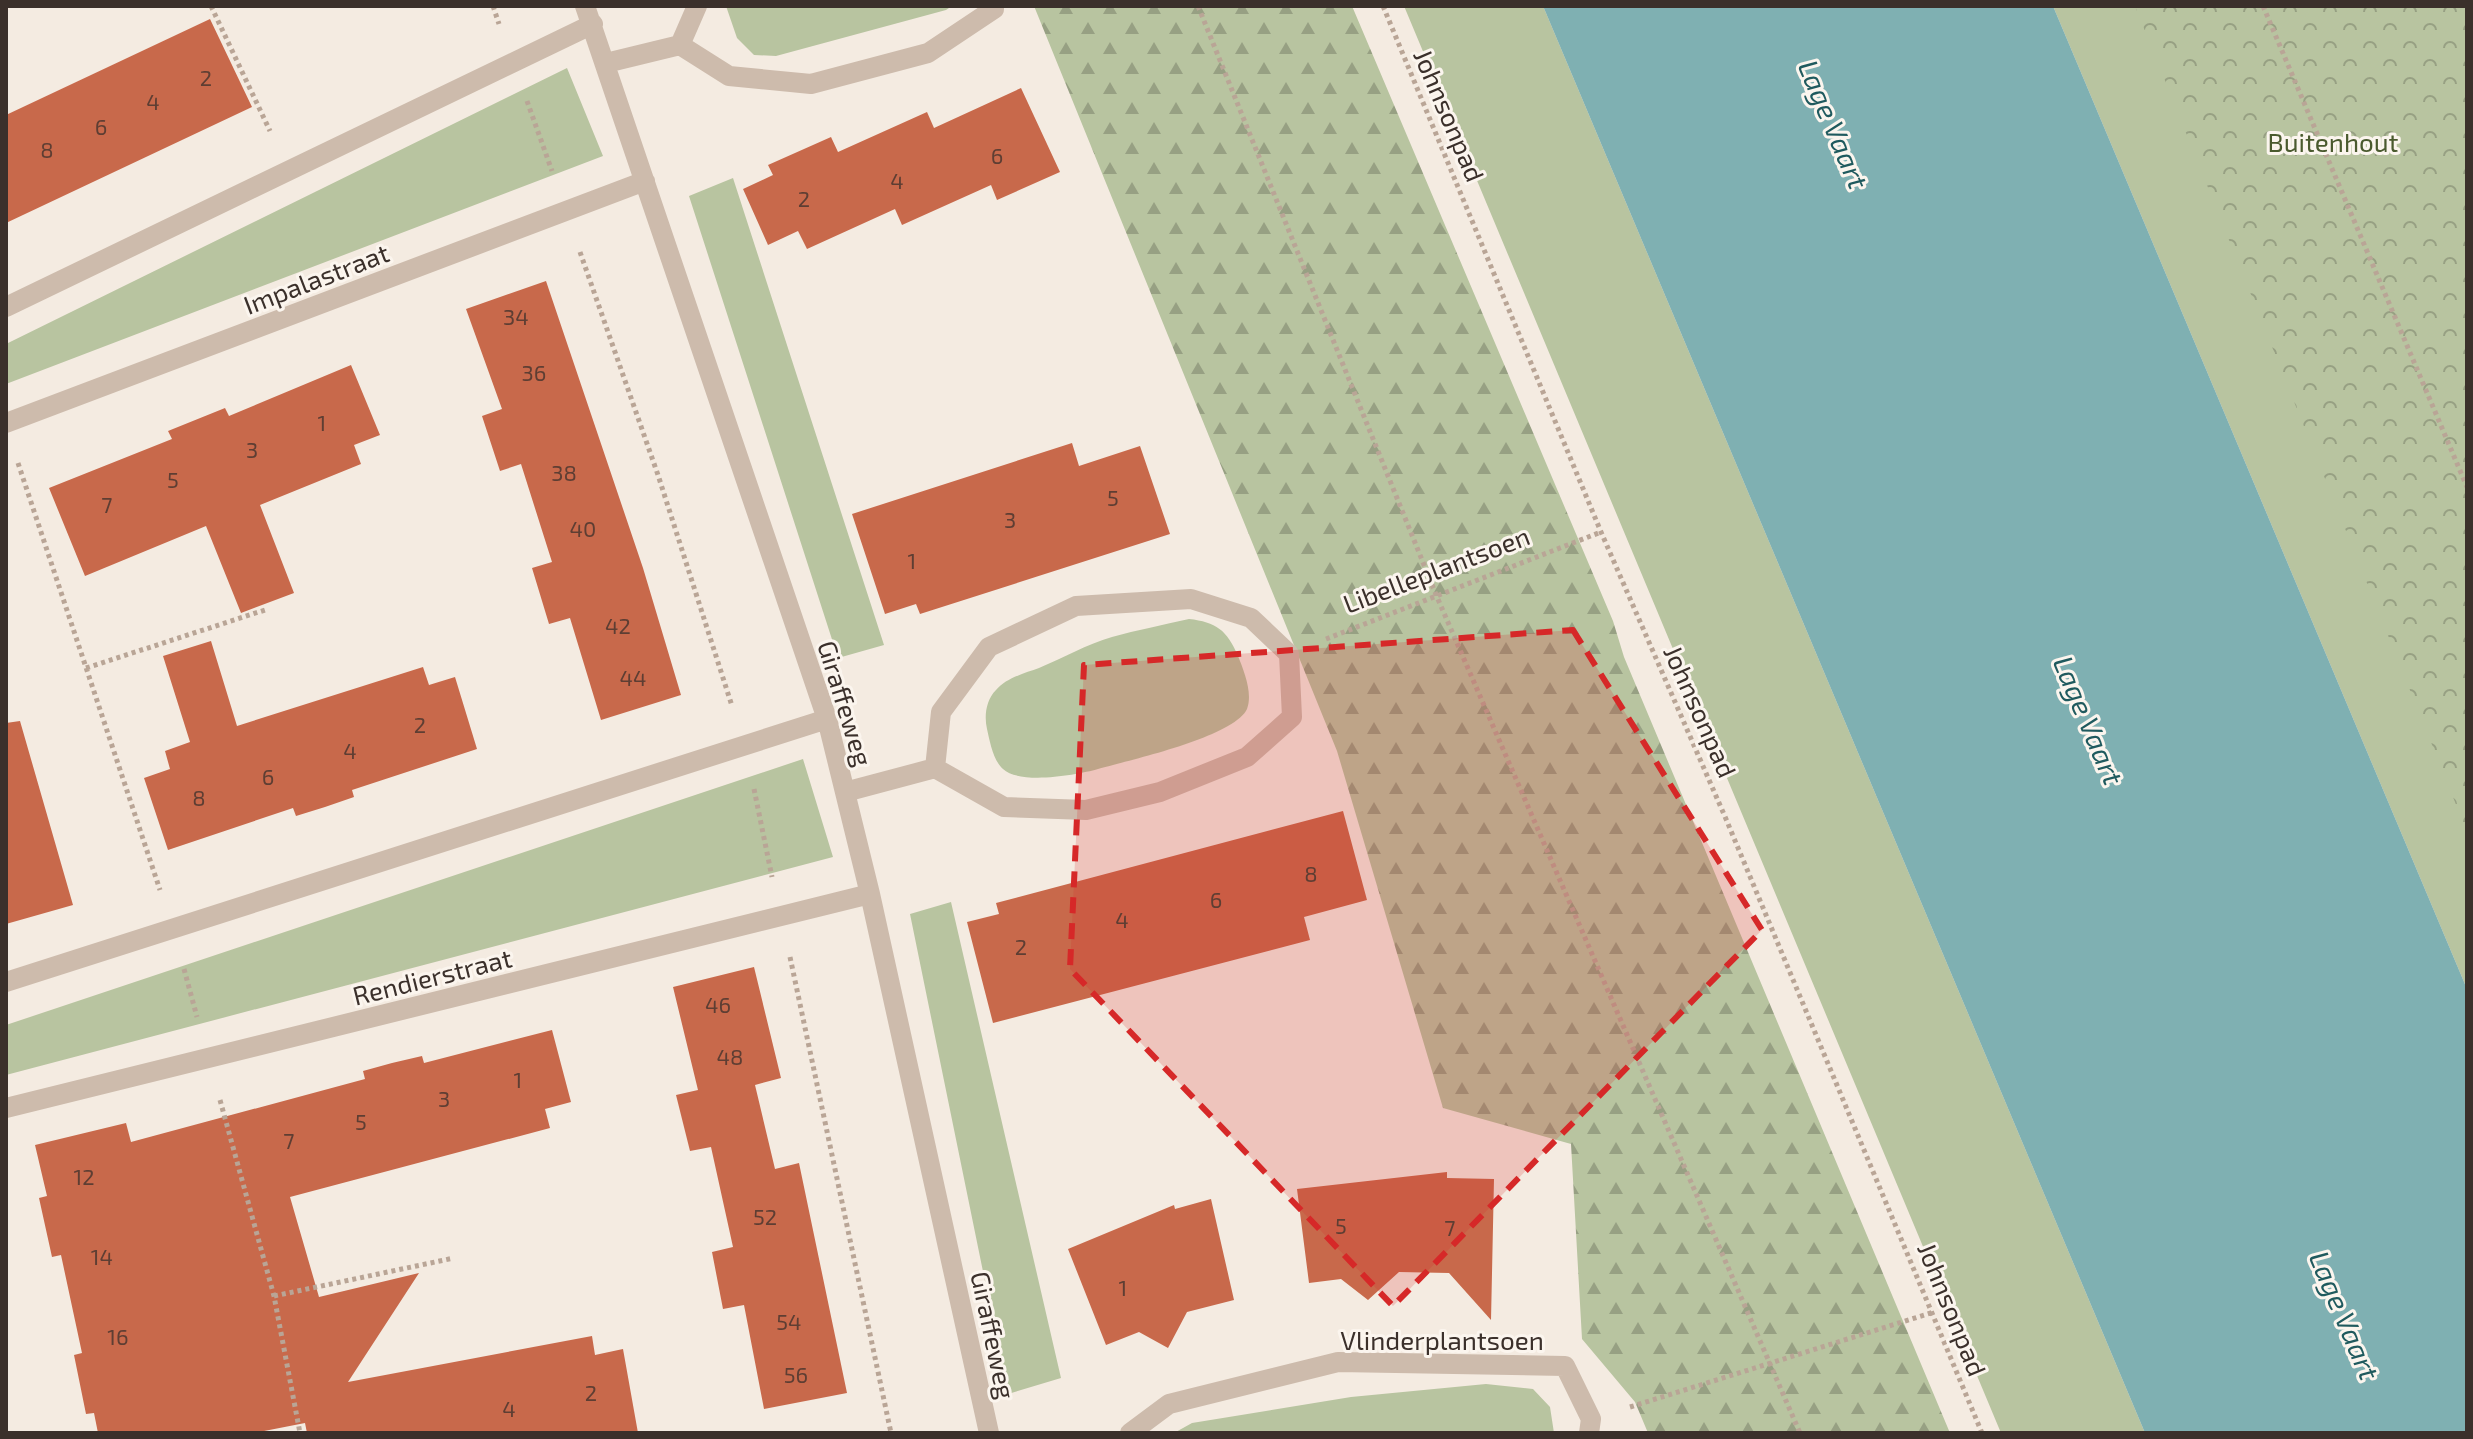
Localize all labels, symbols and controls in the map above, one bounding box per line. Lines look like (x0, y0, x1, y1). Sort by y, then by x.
street label: Johnsonpad (1408, 44, 1492, 186)
water label: Lage Vaart (1792, 54, 1877, 194)
house number: 2 (200, 64, 212, 90)
house number: 4 (146, 88, 160, 114)
house number: 6 (95, 113, 107, 139)
park label: Buitenhout (2268, 126, 2399, 157)
house number: 8 (40, 136, 54, 162)
house number: 6 (991, 142, 1003, 168)
house number: 4 (890, 167, 904, 193)
house number: 2 (798, 185, 810, 211)
street label: Impalastraat (239, 236, 393, 320)
house number: 34 (503, 303, 529, 329)
house number: 36 (522, 359, 546, 385)
house number: 1 (318, 409, 326, 435)
house number: 3 (246, 436, 258, 462)
house number: 38 (551, 459, 577, 485)
house number: 5 (167, 466, 179, 492)
house number: 5 (1107, 484, 1119, 510)
house number: 7 (101, 491, 113, 517)
house number: 3 (1004, 506, 1016, 532)
house number: 40 (570, 515, 596, 541)
street label: Libelleplantsoen (1338, 519, 1534, 619)
house number: 1 (908, 547, 916, 573)
house number: 42 (605, 612, 631, 638)
street label: Giraffeweg (812, 637, 880, 769)
street label: Johnsonpad (1658, 640, 1744, 782)
water label: Lage Vaart (2047, 650, 2132, 790)
house number: 44 (619, 664, 647, 690)
house number: 2 (414, 711, 426, 737)
house number: 4 (343, 737, 357, 763)
house number: 6 (262, 763, 274, 789)
house number: 8 (192, 784, 206, 810)
house number: 8 (1304, 860, 1318, 886)
house number: 6 (1210, 886, 1222, 912)
house number: 4 (1115, 906, 1129, 932)
house number: 2 (1015, 933, 1027, 959)
street label: Rendierstraat (349, 941, 515, 1011)
house number: 46 (705, 991, 731, 1017)
house number: 48 (717, 1043, 743, 1069)
house number: 1 (514, 1066, 522, 1092)
house number: 3 (438, 1085, 450, 1111)
house number: 5 (355, 1108, 367, 1134)
house number: 7 (283, 1127, 295, 1153)
house number: 12 (73, 1163, 95, 1189)
house number: 52 (753, 1203, 777, 1229)
house number: 5 (1335, 1212, 1347, 1238)
house number: 7 (1444, 1214, 1456, 1240)
street label: Johnsonpad (1912, 1238, 1994, 1380)
house number: 14 (91, 1243, 113, 1269)
water label: Lage Vaart (2303, 1245, 2388, 1385)
street label: Giraffeweg (965, 1268, 1023, 1402)
house number: 1 (1119, 1274, 1127, 1300)
house number: 54 (776, 1308, 802, 1334)
house number: 16 (107, 1323, 129, 1349)
street label: Vlinderplantsoen (1340, 1324, 1544, 1355)
house number: 56 (784, 1361, 808, 1387)
house number: 2 (585, 1379, 597, 1405)
house number: 4 (502, 1395, 516, 1421)

